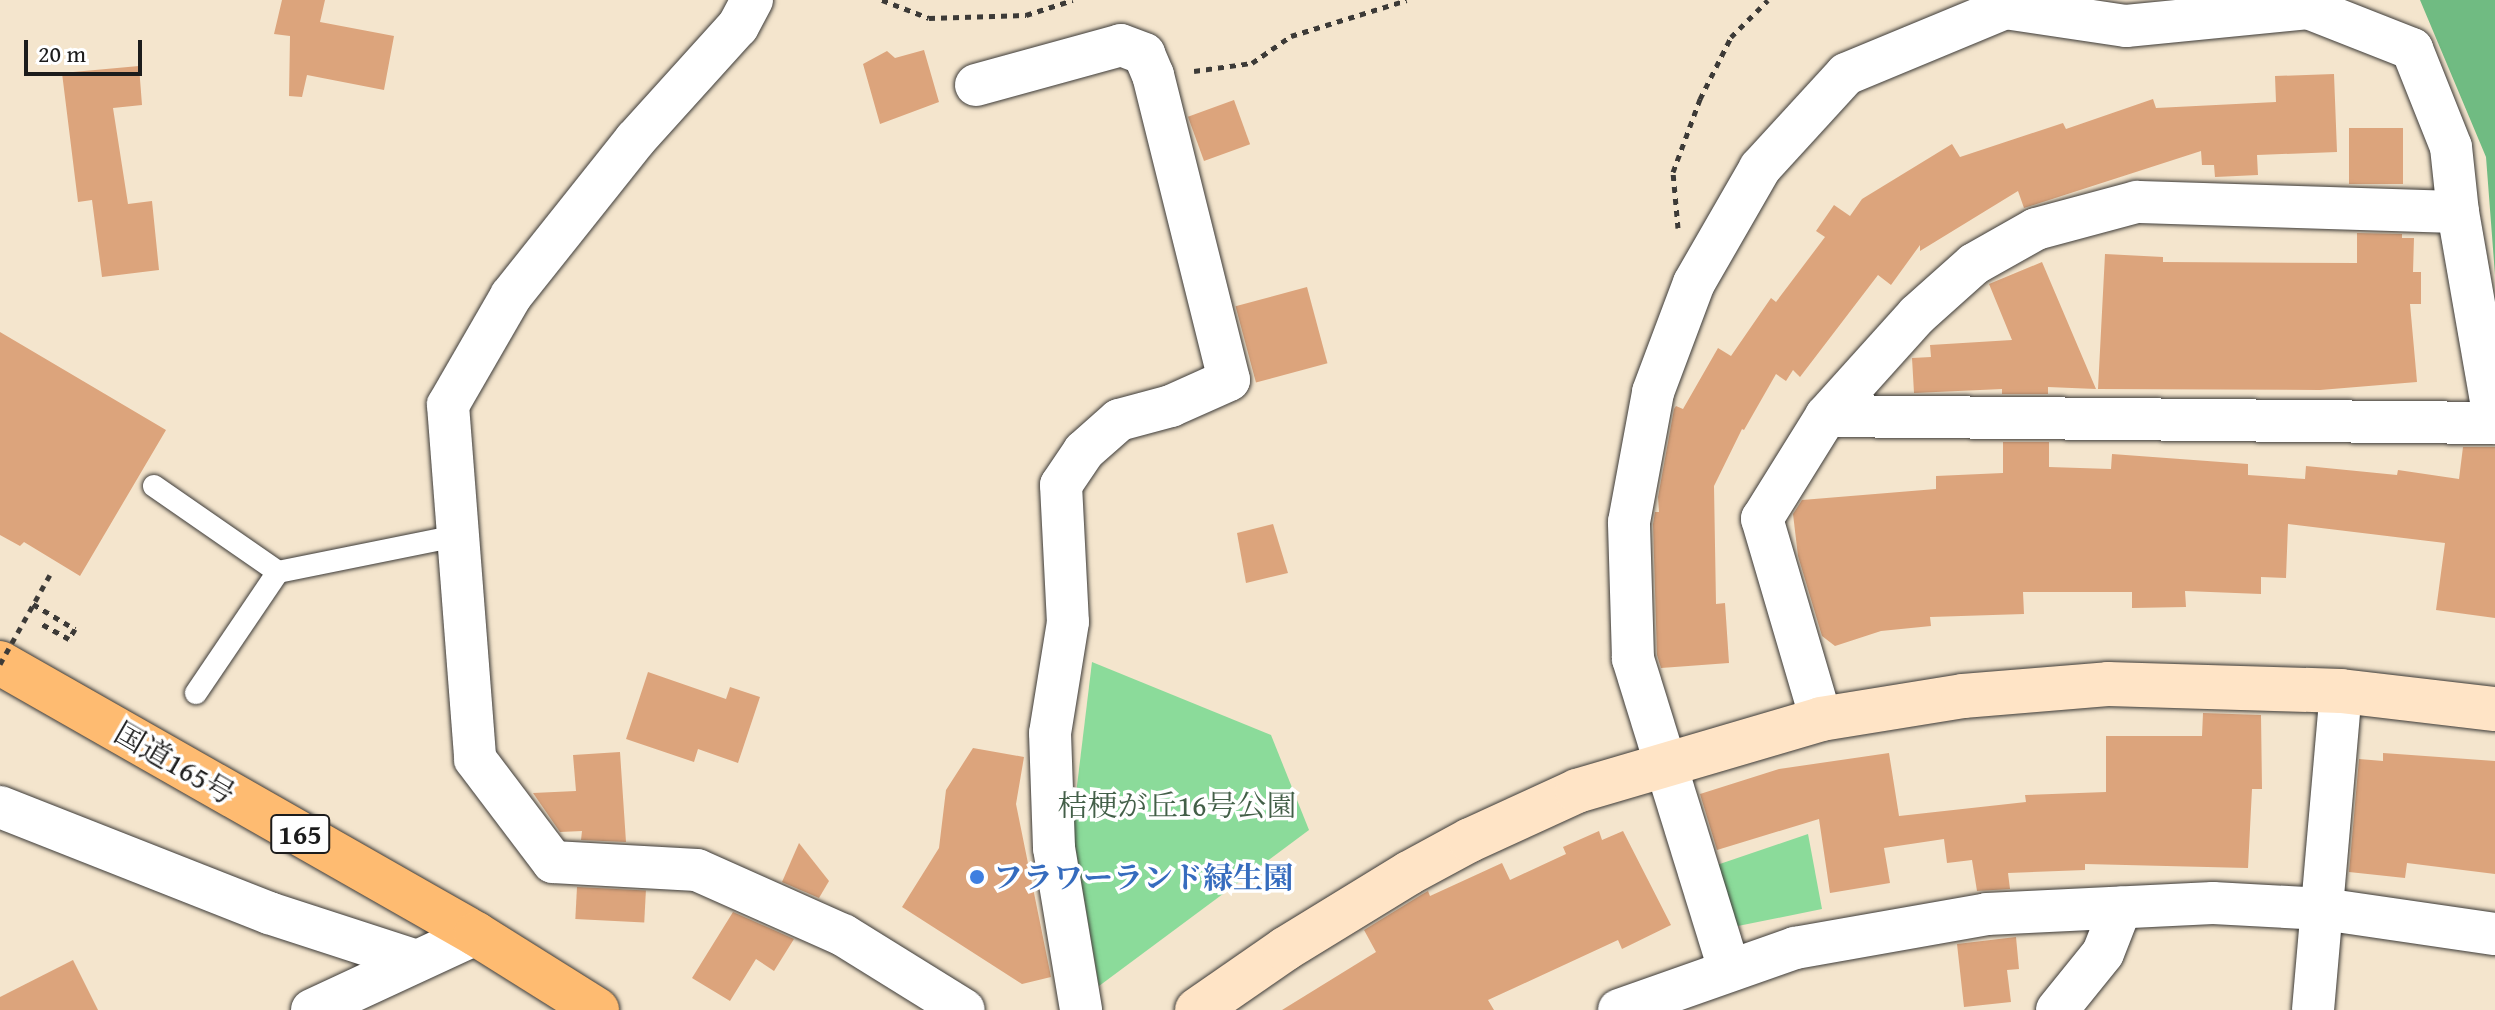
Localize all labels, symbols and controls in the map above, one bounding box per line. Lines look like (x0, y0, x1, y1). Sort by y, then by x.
scale bar (28, 24, 146, 74)
text: 20 m (38, 36, 86, 71)
street label: 国道165号 (108, 714, 242, 812)
park label: 桔梗が丘16号公園 (1058, 787, 1296, 823)
road number: 165 (270, 810, 330, 858)
place label: フラワーランド緑生園 (993, 859, 1293, 895)
marker: フラワーランド緑生園 (968, 868, 986, 886)

